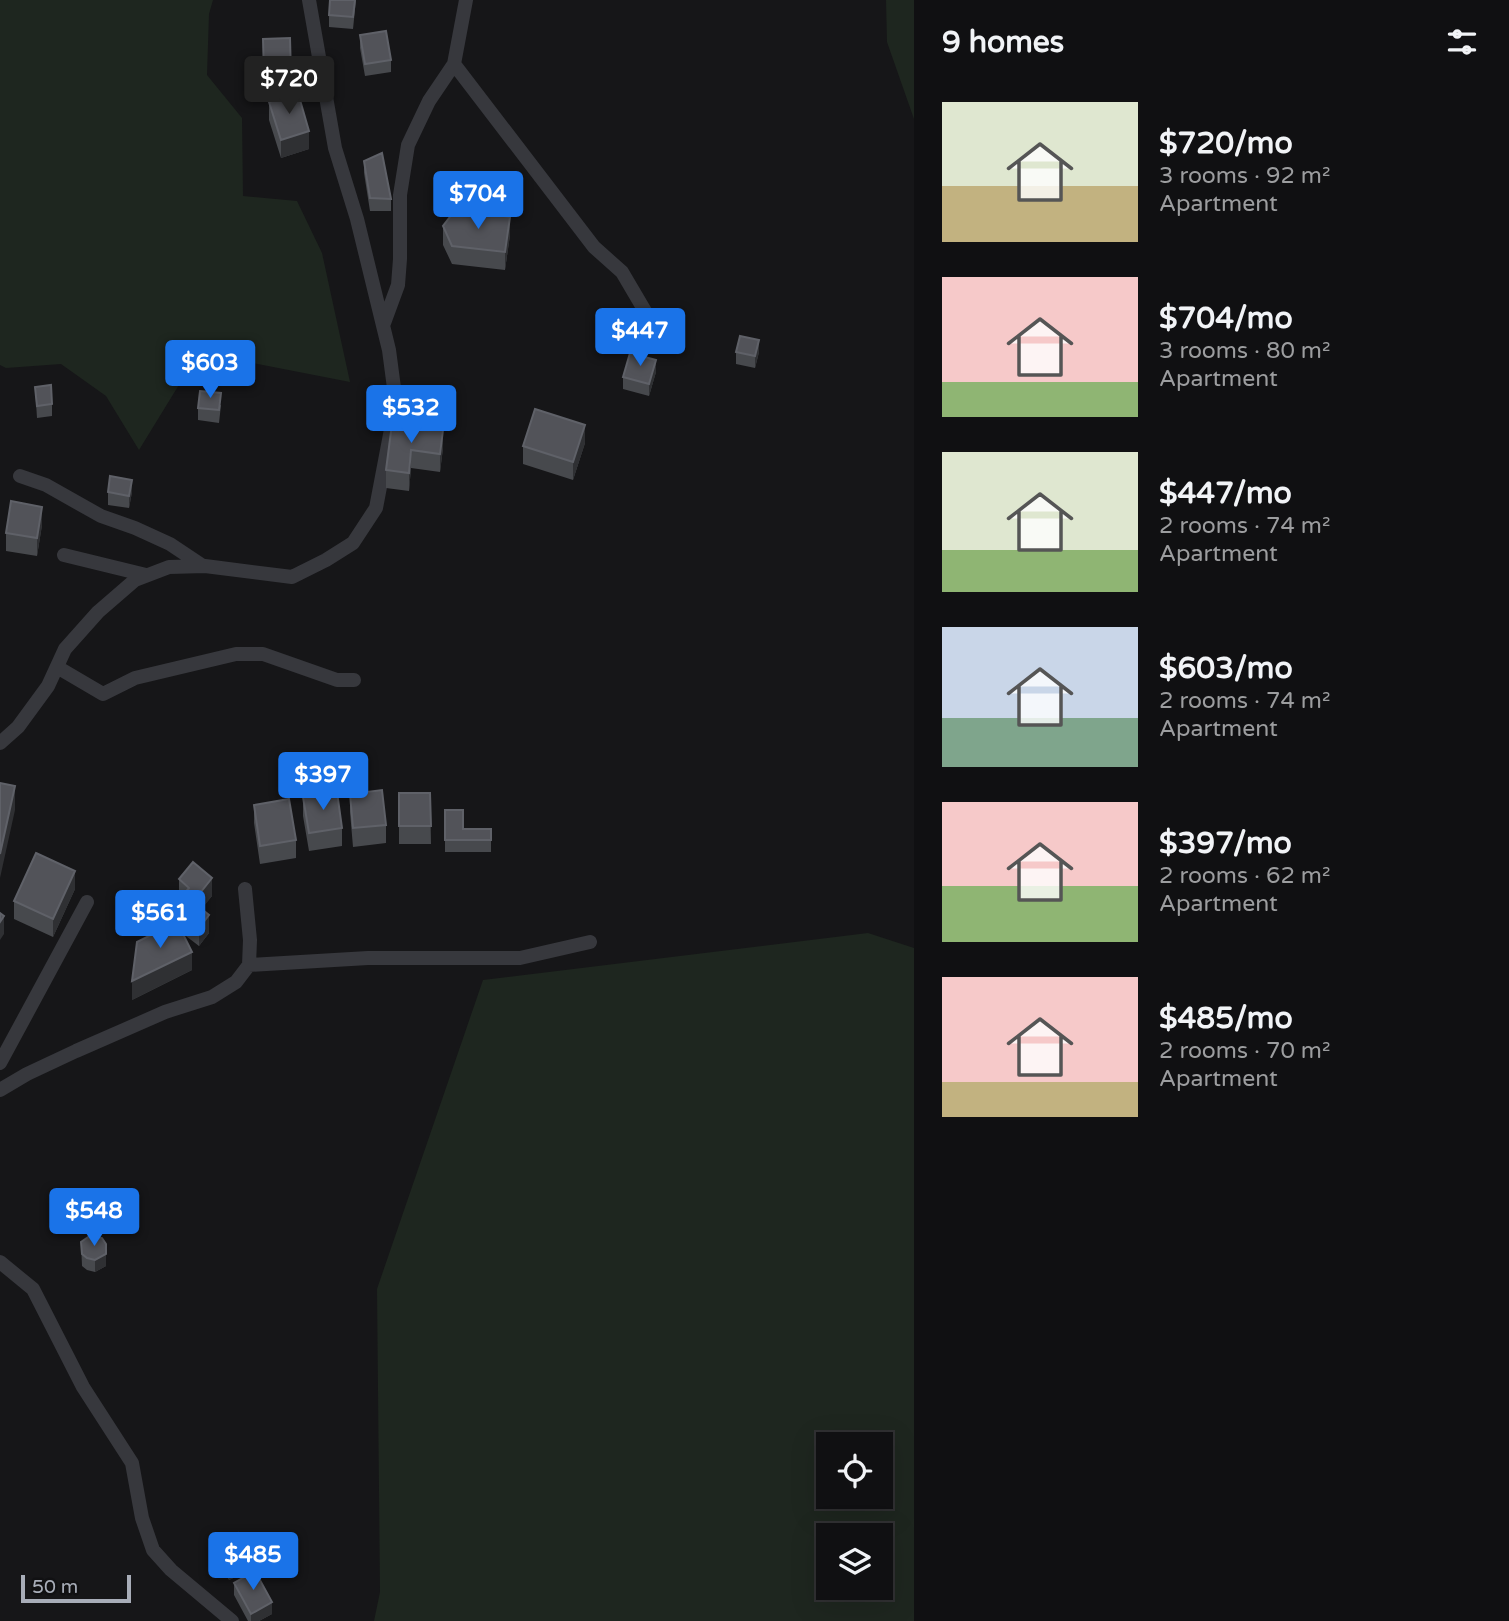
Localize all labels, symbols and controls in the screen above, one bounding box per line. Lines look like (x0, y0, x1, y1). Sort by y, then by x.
icon: filters (1443, 23, 1481, 61)
text: 9 homes (942, 24, 1064, 61)
pin: $720 (248, 57, 330, 116)
text: $720 (260, 65, 318, 93)
text: $720/mo (1159, 125, 1293, 162)
icon: home (998, 130, 1082, 214)
text: 3 rooms · 92 m² (1159, 162, 1330, 190)
pin: $704 (437, 172, 519, 231)
text: $704 (449, 180, 507, 208)
text: Apartment (1159, 190, 1278, 218)
text: $704/mo (1159, 300, 1293, 337)
icon: home (998, 305, 1082, 389)
pin: $447 (599, 308, 681, 368)
text: $447 (611, 317, 669, 345)
text: 3 rooms · 80 m² (1159, 337, 1330, 365)
pin: $603 (169, 340, 251, 400)
text: $603 (181, 349, 239, 377)
text: Apartment (1159, 365, 1278, 393)
pin: $532 (370, 386, 452, 445)
text: $532 (382, 394, 440, 422)
text: $447/mo (1159, 475, 1292, 512)
icon: home (998, 480, 1082, 564)
text: 2 rooms · 74 m² (1159, 512, 1330, 540)
text: Apartment (1159, 540, 1278, 568)
text: $603/mo (1159, 650, 1293, 687)
icon: home (998, 655, 1082, 739)
text: 2 rooms · 74 m² (1159, 687, 1330, 715)
text: Apartment (1159, 715, 1278, 743)
pin: $397 (282, 752, 364, 812)
text: $397 (294, 761, 352, 789)
text: $397/mo (1159, 825, 1292, 862)
icon: home (998, 830, 1082, 914)
text: 2 rooms · 62 m² (1159, 862, 1330, 890)
pin: $561 (119, 890, 201, 950)
text: Apartment (1159, 890, 1278, 918)
text: $561 (131, 899, 189, 927)
text: $485/mo (1159, 1000, 1293, 1037)
icon: home (998, 1005, 1082, 1089)
text: 2 rooms · 70 m² (1159, 1037, 1330, 1065)
text: Apartment (1159, 1065, 1278, 1093)
pin: $548 (53, 1188, 135, 1248)
text: $548 (65, 1197, 123, 1225)
map controls (816, 1432, 893, 1600)
button: locate (816, 1432, 893, 1509)
button: layers (816, 1523, 893, 1600)
pin: $485 (212, 1532, 294, 1592)
text: $485 (224, 1541, 282, 1569)
scale bar (21, 1572, 131, 1604)
text: 50 m (32, 1576, 78, 1598)

